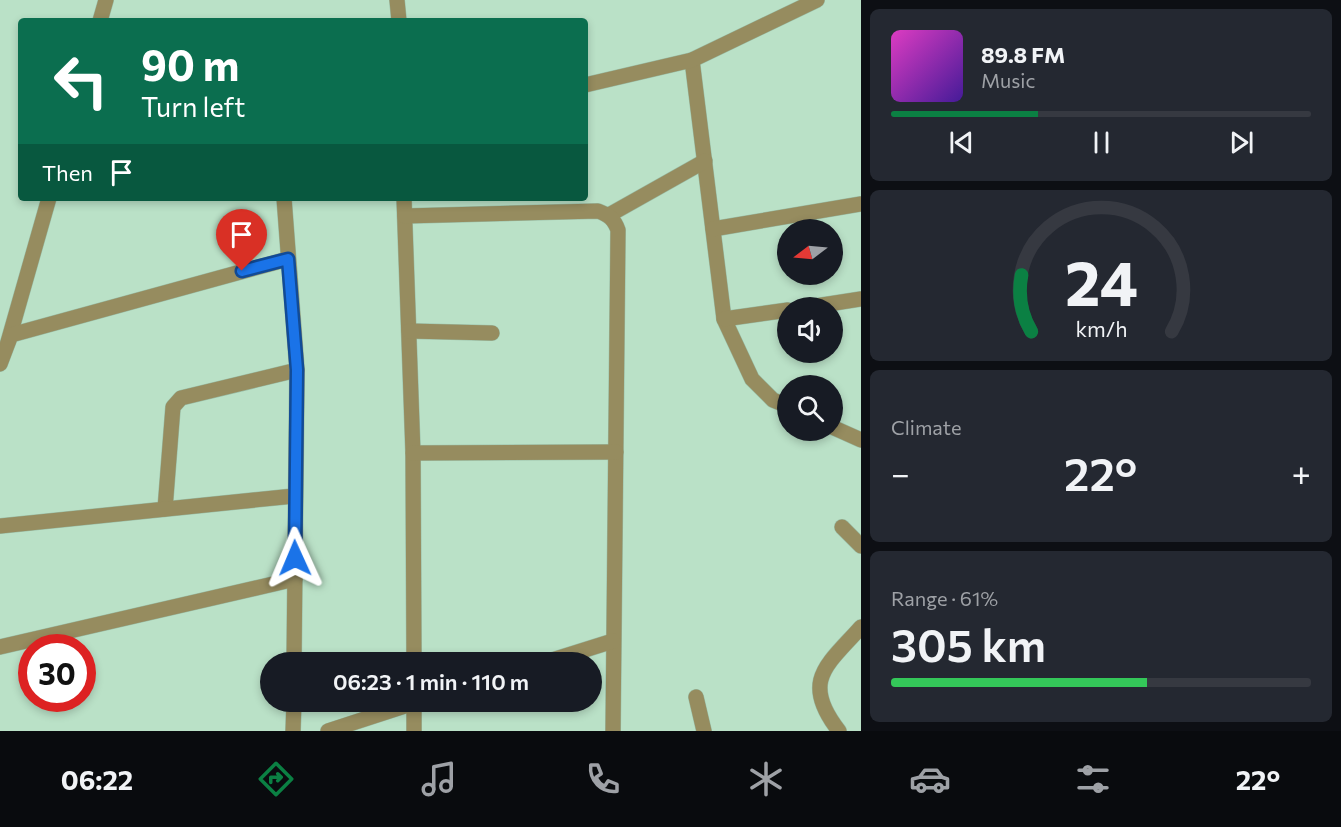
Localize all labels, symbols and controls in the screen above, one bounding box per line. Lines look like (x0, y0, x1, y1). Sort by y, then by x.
text: 90 m (141, 38, 240, 90)
text: 89.8 FM (981, 41, 1065, 68)
icon: left (42, 42, 120, 120)
text: Music (981, 68, 1035, 92)
text: Turn left (141, 90, 245, 123)
icon: previous (945, 126, 978, 159)
icon: pause (1085, 126, 1118, 159)
icon: next (1225, 126, 1258, 159)
icon: arrive (105, 156, 138, 189)
text: Then (42, 159, 93, 186)
pin (216, 209, 267, 271)
icon: arrive (225, 218, 258, 251)
north arrow (777, 219, 843, 285)
map controls (777, 219, 843, 441)
text: 24 (1065, 243, 1137, 319)
button: sound (777, 297, 843, 363)
text: km/h (1075, 316, 1127, 342)
button: search (777, 375, 843, 441)
text: Climate (891, 415, 961, 439)
text: 22° (1064, 445, 1137, 500)
text: − (891, 452, 910, 493)
text: + (1292, 452, 1311, 493)
position arrow (263, 526, 327, 590)
text: Range · 61% (891, 586, 998, 610)
text: 305 km (891, 616, 1046, 671)
speed limit sign: 30 (18, 634, 96, 712)
text: 06:23 · 1 min · 110 m (333, 668, 529, 695)
icon: directions (255, 758, 297, 800)
icon: music (418, 758, 460, 800)
icon: phone (582, 758, 624, 800)
icon: climate (745, 758, 787, 800)
icon: car (909, 758, 951, 800)
icon: filters (1072, 758, 1114, 800)
text: 06:22 (61, 763, 133, 796)
text: 22° (1236, 763, 1280, 796)

